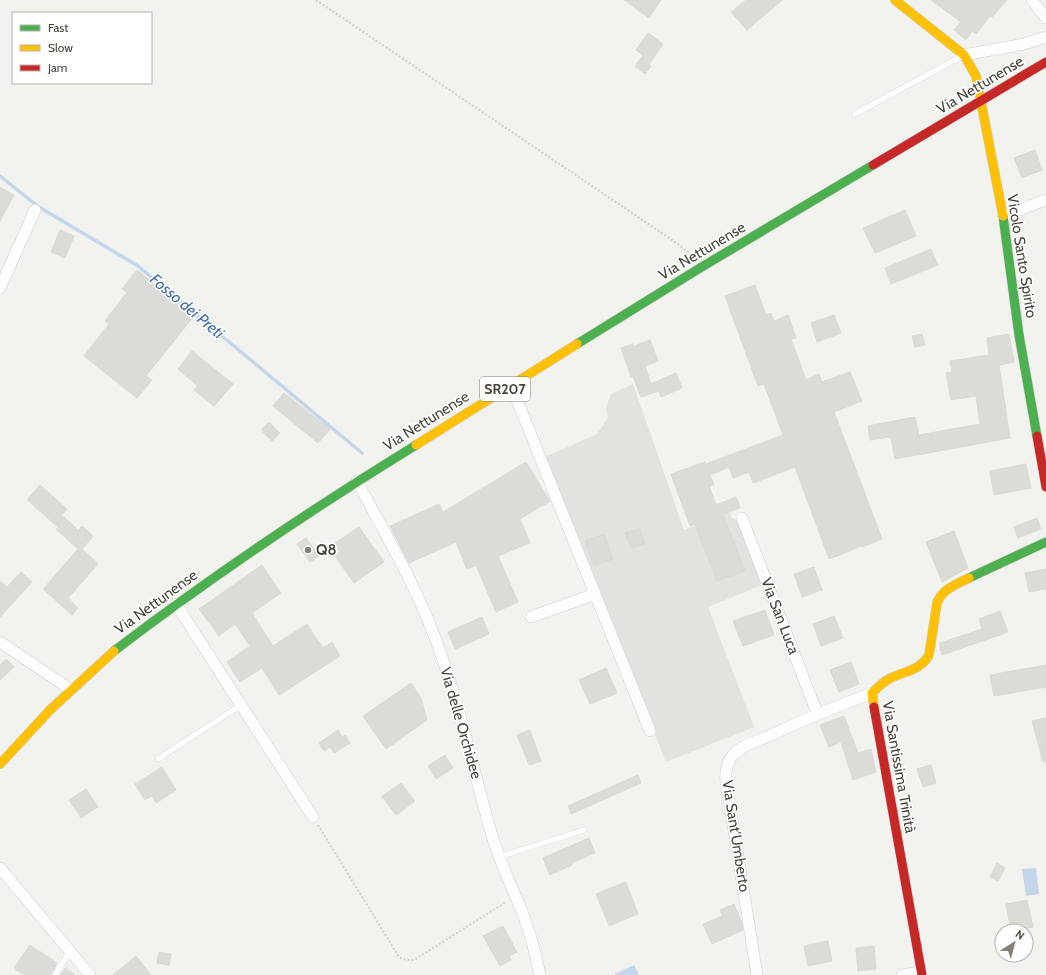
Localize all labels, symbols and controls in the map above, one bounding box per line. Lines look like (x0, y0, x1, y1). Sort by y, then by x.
legend (12, 12, 152, 84)
text: Fast (48, 20, 68, 35)
text: Slow (48, 40, 73, 55)
street label: Via Nettunense (933, 52, 1027, 118)
text: Jam (47, 60, 67, 75)
street label: Vicolo Santo Spirito (1003, 193, 1041, 319)
street label: Via Nettunense (655, 218, 749, 284)
water label: Fosso dei Preti (146, 270, 228, 343)
road number: SR207 (480, 377, 530, 401)
street label: Via Nettunense (380, 387, 473, 455)
place label: Q8 (316, 541, 336, 559)
marker: Q8 (303, 545, 313, 555)
street label: Via Nettunense (111, 566, 201, 638)
street label: Via San Luca (757, 575, 803, 658)
street label: Via delle Orchidee (436, 665, 486, 781)
street label: Via Santissima Trinità (879, 700, 920, 835)
street label: Via Sant'Umberto (718, 779, 754, 893)
north arrow (994, 923, 1034, 963)
text: N (1013, 927, 1027, 943)

